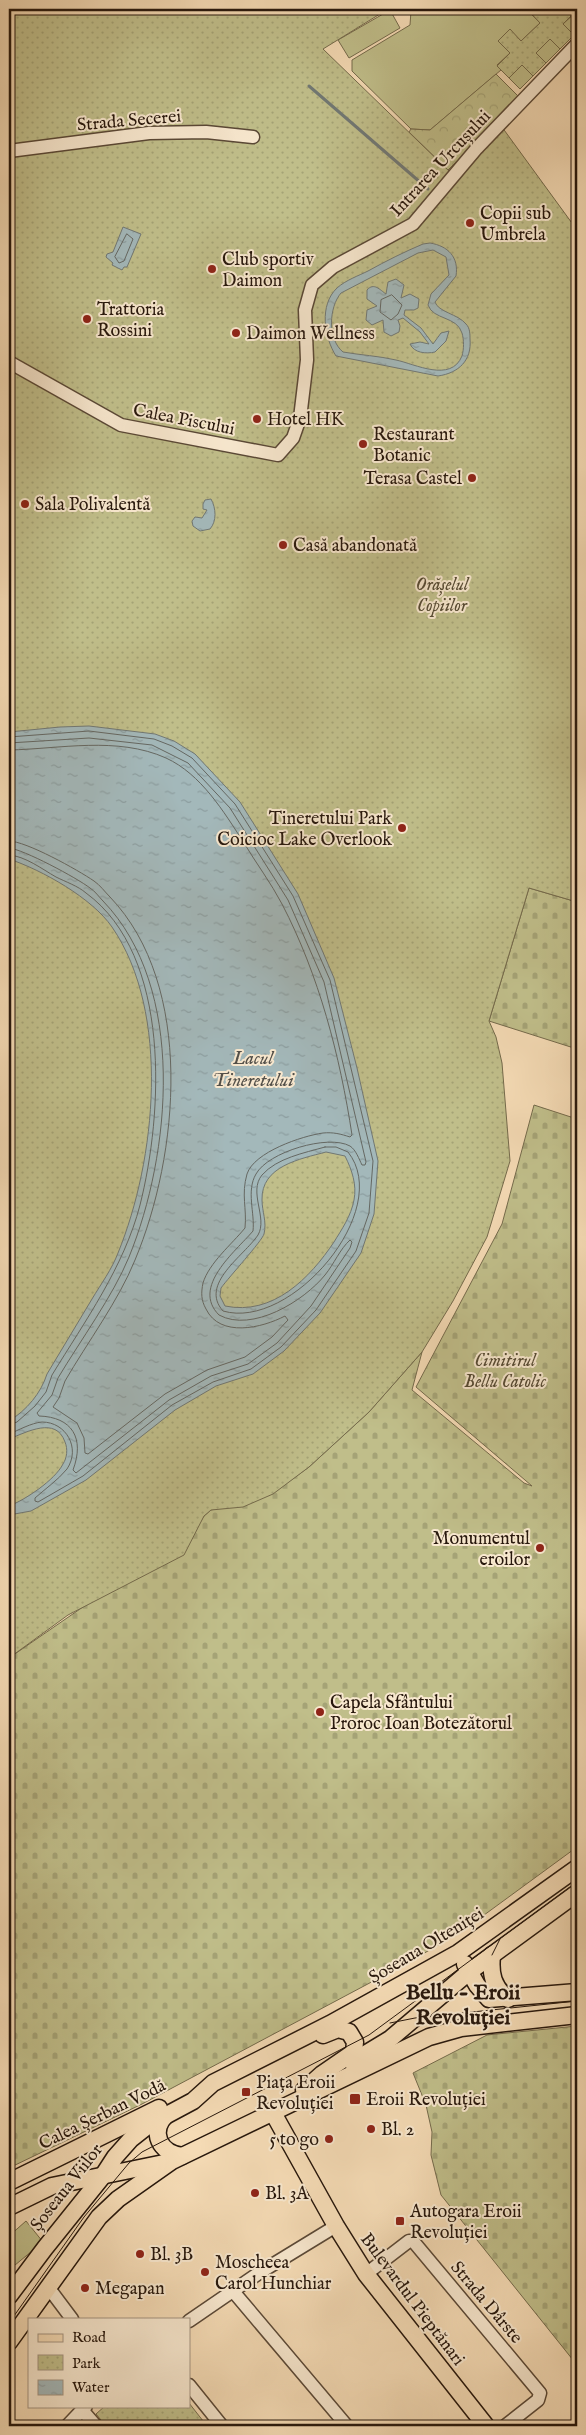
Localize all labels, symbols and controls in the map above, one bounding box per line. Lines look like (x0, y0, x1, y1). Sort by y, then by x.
street label: Strada Secerei (76, 105, 182, 137)
street label: Intrarea Urcușului (386, 106, 497, 222)
place label: Copii sub Umbrela (480, 203, 551, 247)
marker: Copii sub Umbrela (464, 217, 476, 229)
place label: Club sportiv Daimon (222, 249, 315, 293)
marker: Club sportiv Daimon (206, 263, 218, 275)
place label: Trattoria Rossini (97, 299, 165, 343)
marker: Trattoria Rossini (81, 313, 93, 325)
place label: Daimon Wellness (246, 323, 375, 346)
marker: Daimon Wellness (230, 327, 242, 339)
street label: Calea Piscului (131, 399, 237, 442)
place label: Hotel HK (267, 409, 345, 432)
marker: Hotel HK (251, 413, 263, 425)
place label: Restaurant Botanic (373, 424, 455, 468)
marker: Restaurant Botanic (357, 438, 369, 450)
place label: Terasa Castel (363, 468, 462, 491)
marker: Terasa Castel (466, 472, 478, 484)
place label: Sala Polivalentă (35, 494, 150, 517)
marker: Sala Polivalentă (19, 498, 31, 510)
place label: Casă abandonată (293, 535, 417, 558)
marker: Casă abandonată (277, 539, 289, 551)
park label: Orășelul Copiilor (416, 574, 470, 618)
place label: Tineretului Park Coicioc Lake Overlook (217, 808, 392, 852)
marker: Tineretului Park Coicioc Lake Overlook (396, 822, 408, 834)
water label: Lacul Tineretului (212, 1047, 295, 1093)
park label: Cimitirul Bellu Catolic (464, 1350, 546, 1394)
place label: Monumentul eroilor (433, 1528, 530, 1572)
marker: Monumentul eroilor (534, 1542, 546, 1554)
place label: Capela Sfântului Proroc Ioan Botezătorul (330, 1692, 512, 1736)
marker: Capela Sfântului Proroc Ioan Botezătorul (314, 1706, 326, 1718)
street label: Șoseaua Olteniței (365, 1903, 489, 1990)
district label: Bellu - Eroii Revoluției (406, 1979, 520, 2032)
place label: Piața Eroii Revoluției (256, 2072, 335, 2116)
street label: Calea Șerban Vodă (35, 2075, 170, 2156)
marker: Piața Eroii Revoluției (240, 2086, 252, 2098)
place label: Eroii Revoluției (366, 2089, 486, 2112)
marker: Eroii Revoluției (348, 2092, 362, 2106)
place label: Bl. 2 (381, 2119, 414, 2142)
marker: Bl. 2 (365, 2123, 377, 2135)
place label: 5 to go (269, 2129, 319, 2152)
marker: 5 to go (323, 2133, 335, 2145)
street label: Șoseaua Viilor (26, 2139, 109, 2236)
place label: Bl. 3A (265, 2183, 309, 2206)
marker: Bl. 3A (249, 2187, 261, 2199)
place label: Autogara Eroii Revoluției (409, 2201, 522, 2245)
marker: Autogara Eroii Revoluției (394, 2215, 406, 2227)
street label: Bulevardul Pieptănari (354, 2229, 469, 2371)
place label: Bl. 3B (150, 2244, 193, 2267)
marker: Bl. 3B (134, 2248, 146, 2260)
place label: Moscheea Carol Hunchiar (215, 2252, 332, 2296)
street label: Strada Dârste (445, 2257, 527, 2349)
marker: Moscheea Carol Hunchiar (199, 2266, 211, 2278)
place label: Megapan (95, 2278, 165, 2301)
marker: Megapan (79, 2282, 91, 2294)
legend (28, 2318, 190, 2408)
text: Road (72, 2328, 107, 2347)
text: Park (72, 2354, 102, 2373)
text: Water (72, 2378, 110, 2397)

